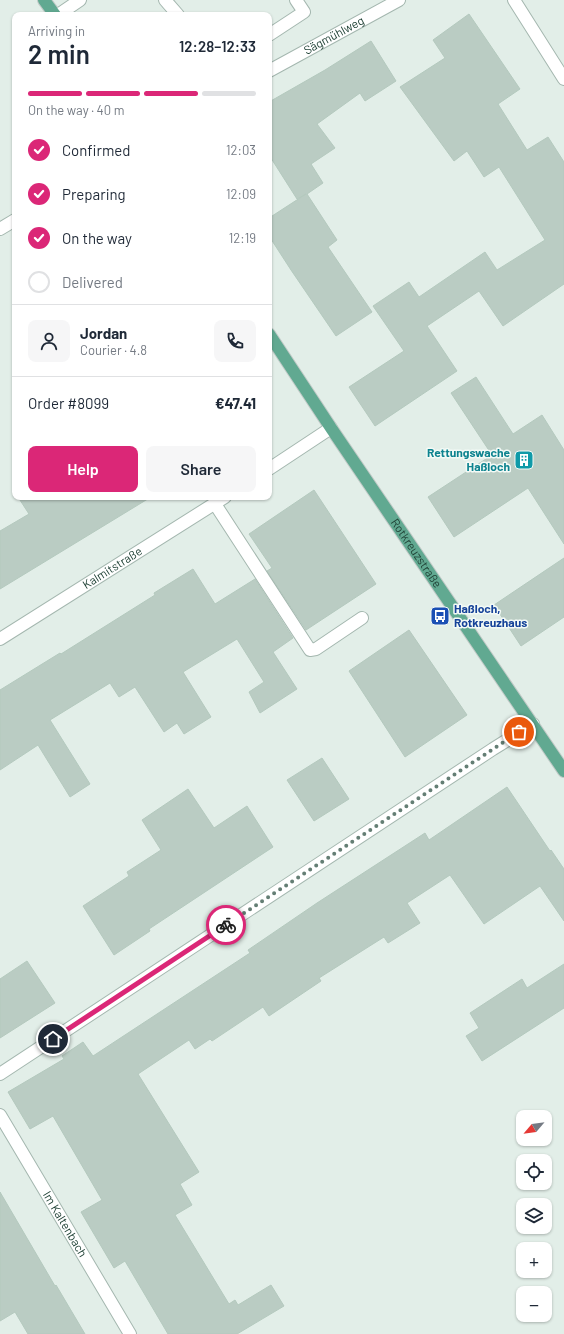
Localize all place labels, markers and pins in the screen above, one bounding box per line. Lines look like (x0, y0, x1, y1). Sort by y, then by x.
place label: Rettungswache Haßloch (427, 445, 510, 473)
building icon: Rettungswache Haßloch (513, 449, 535, 471)
place label: Haßloch, Rotkreuzhaus (454, 601, 527, 629)
bus stop icon: Haßloch, Rotkreuzhaus (429, 605, 451, 627)
pin (502, 715, 536, 749)
pin (36, 1022, 70, 1056)

